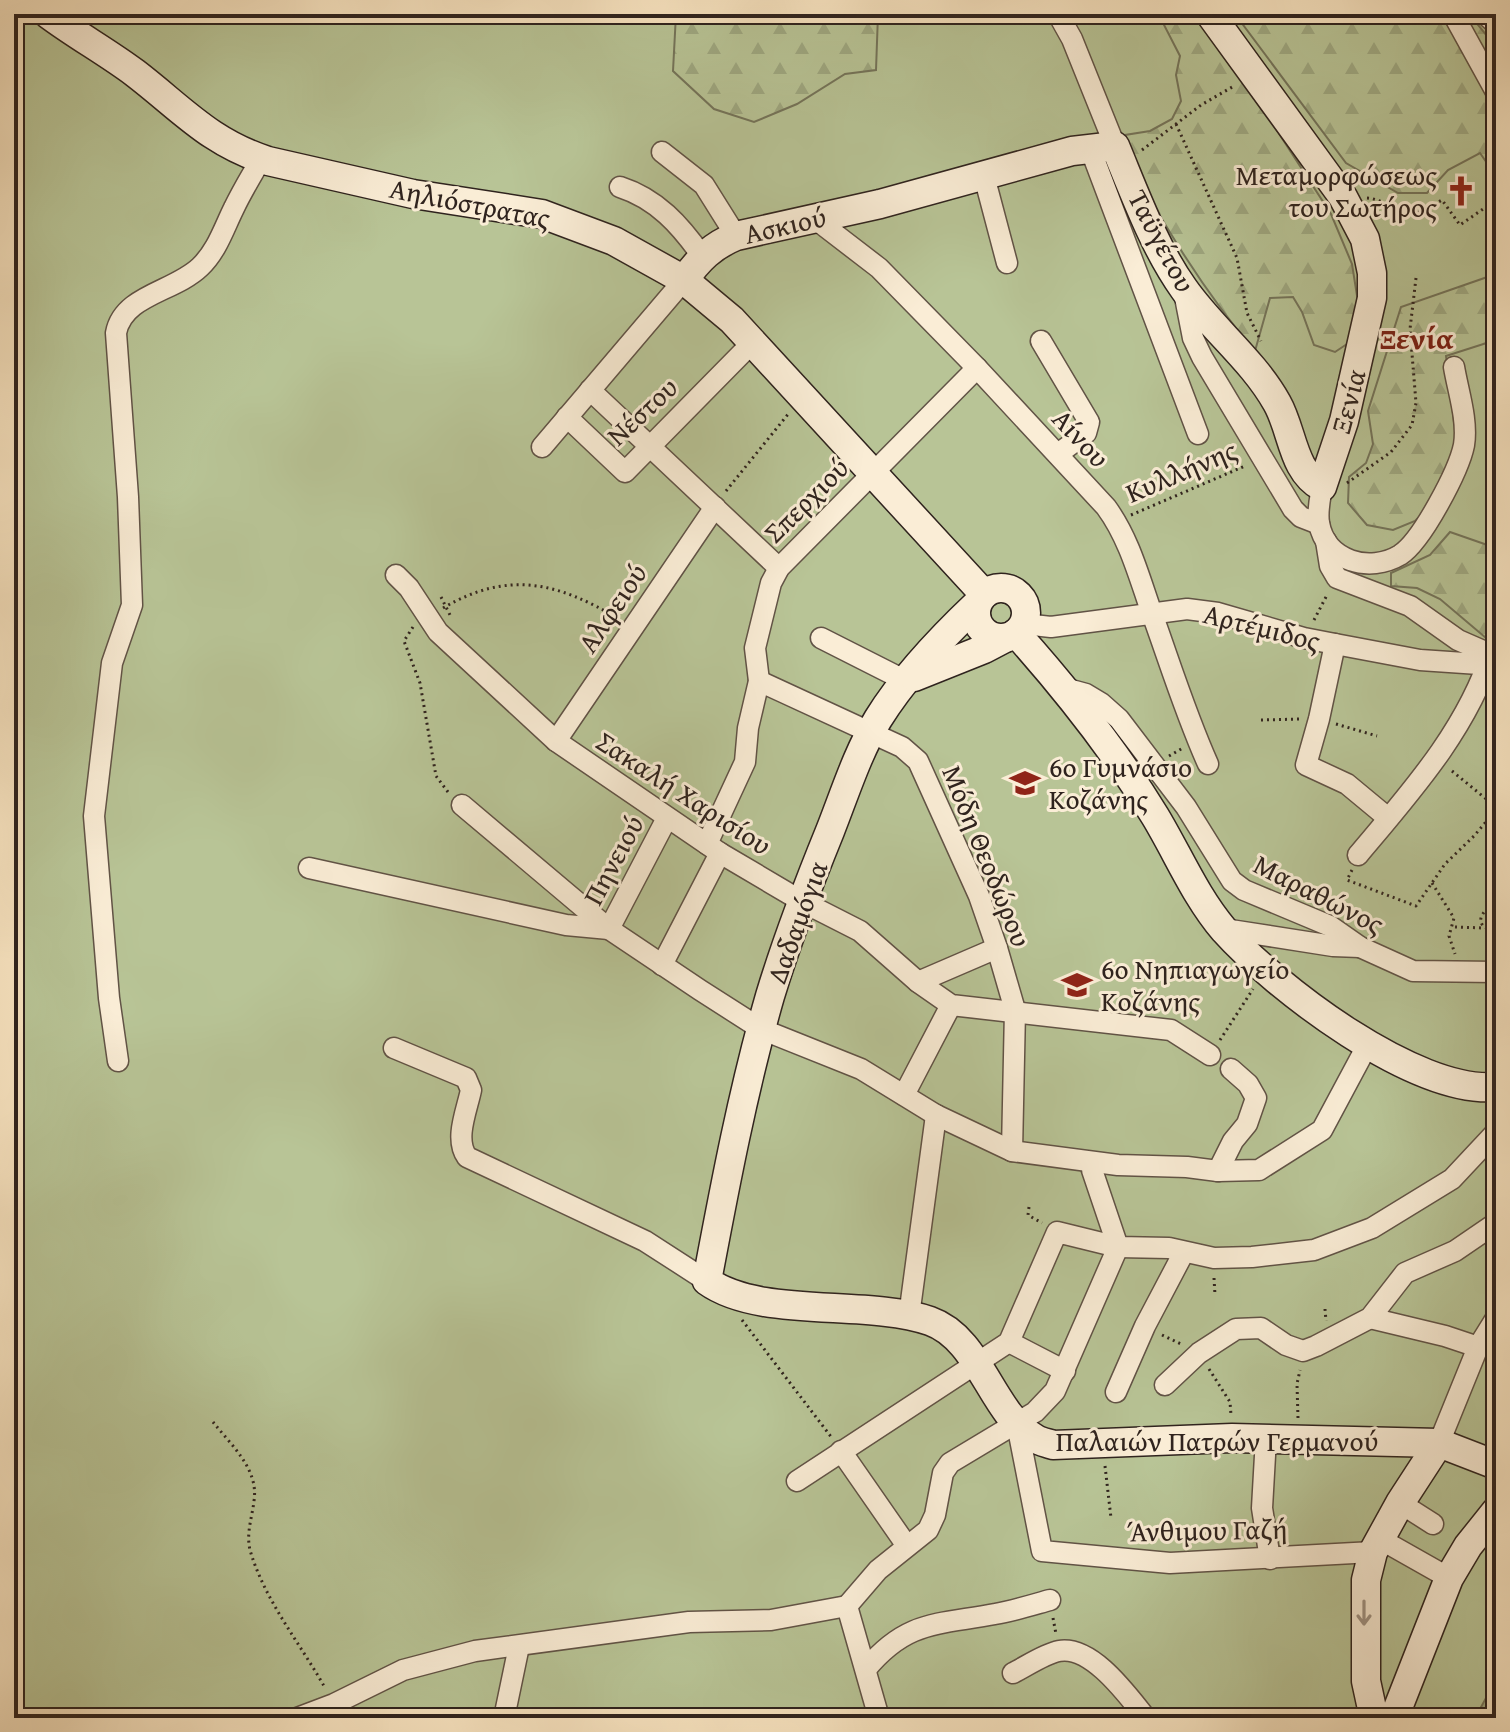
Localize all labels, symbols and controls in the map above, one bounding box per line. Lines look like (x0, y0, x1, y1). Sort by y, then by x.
place label: Μεταμορφώσεως του Σωτήρος (1236, 154, 1437, 227)
street label: Αηλιόστρατας (386, 167, 554, 238)
church icon: Μεταμορφώσεως του Σωτήρος (1444, 174, 1478, 208)
street label: Ταϋγέτου (1118, 182, 1207, 299)
street label: Ασκιού (740, 195, 830, 254)
district label: Ξενία (1380, 316, 1454, 360)
street label: Ξενία (1319, 364, 1376, 438)
street label: Νέστου (597, 367, 687, 454)
street label: Αίνου (1043, 399, 1120, 477)
street label: Κυλλήνης (1119, 429, 1243, 512)
street label: Σπερχιού (754, 448, 858, 552)
street label: Αλφειού (567, 555, 656, 661)
street label: Αρτέμιδος (1199, 592, 1325, 661)
street label: Σακαλή Χαρισίου (589, 721, 780, 865)
place label: 6ο Γυμνάσιο Κοζάνης (1049, 746, 1192, 819)
street label: Μόδη Θεοδώρου (932, 759, 1043, 953)
school or university icon: 6ο Γυμνάσιο Κοζάνης (1008, 766, 1042, 800)
street label: Πηνειού (572, 808, 653, 912)
street label: Μαραθώνος (1247, 843, 1392, 944)
street label: Δαδαμόγια (755, 855, 838, 989)
place label: 6ο Νηπιαγωγείο Κοζάνης (1101, 948, 1289, 1021)
school or university icon: 6ο Νηπιαγωγείο Κοζάνης (1060, 968, 1094, 1002)
street label: Παλαιών Πατρών Γερμανού (1056, 1420, 1378, 1461)
street label: Άνθιμου Γαζή (1126, 1508, 1288, 1551)
one-way arrow (1356, 1599, 1372, 1626)

